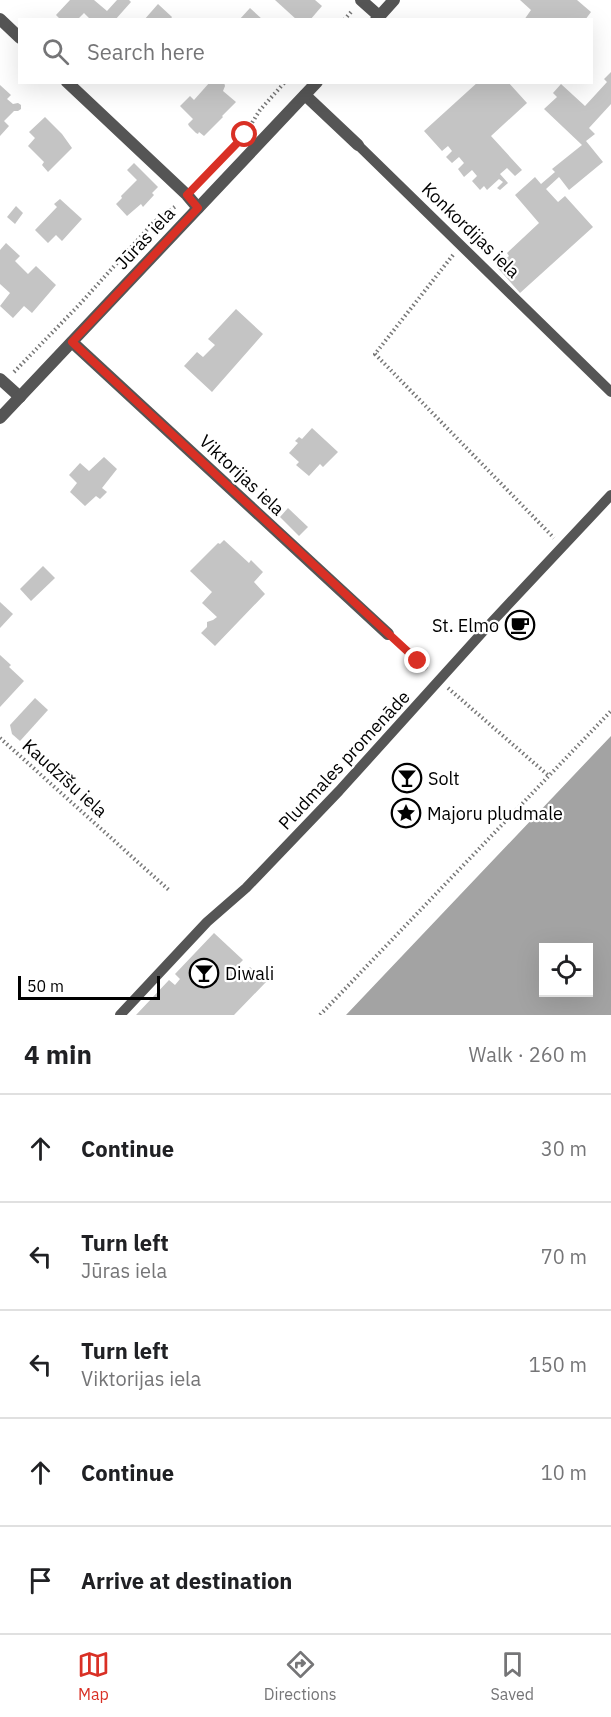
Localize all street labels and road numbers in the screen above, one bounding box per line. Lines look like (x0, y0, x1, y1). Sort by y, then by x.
street label: Konkordijas iela (417, 177, 525, 283)
street label: Jūras iela (110, 202, 180, 274)
street label: Viktorijas iela (195, 430, 290, 521)
street label: Pludmales promenāde (273, 685, 415, 835)
street label: Kaudzīšu iela (18, 734, 113, 822)

